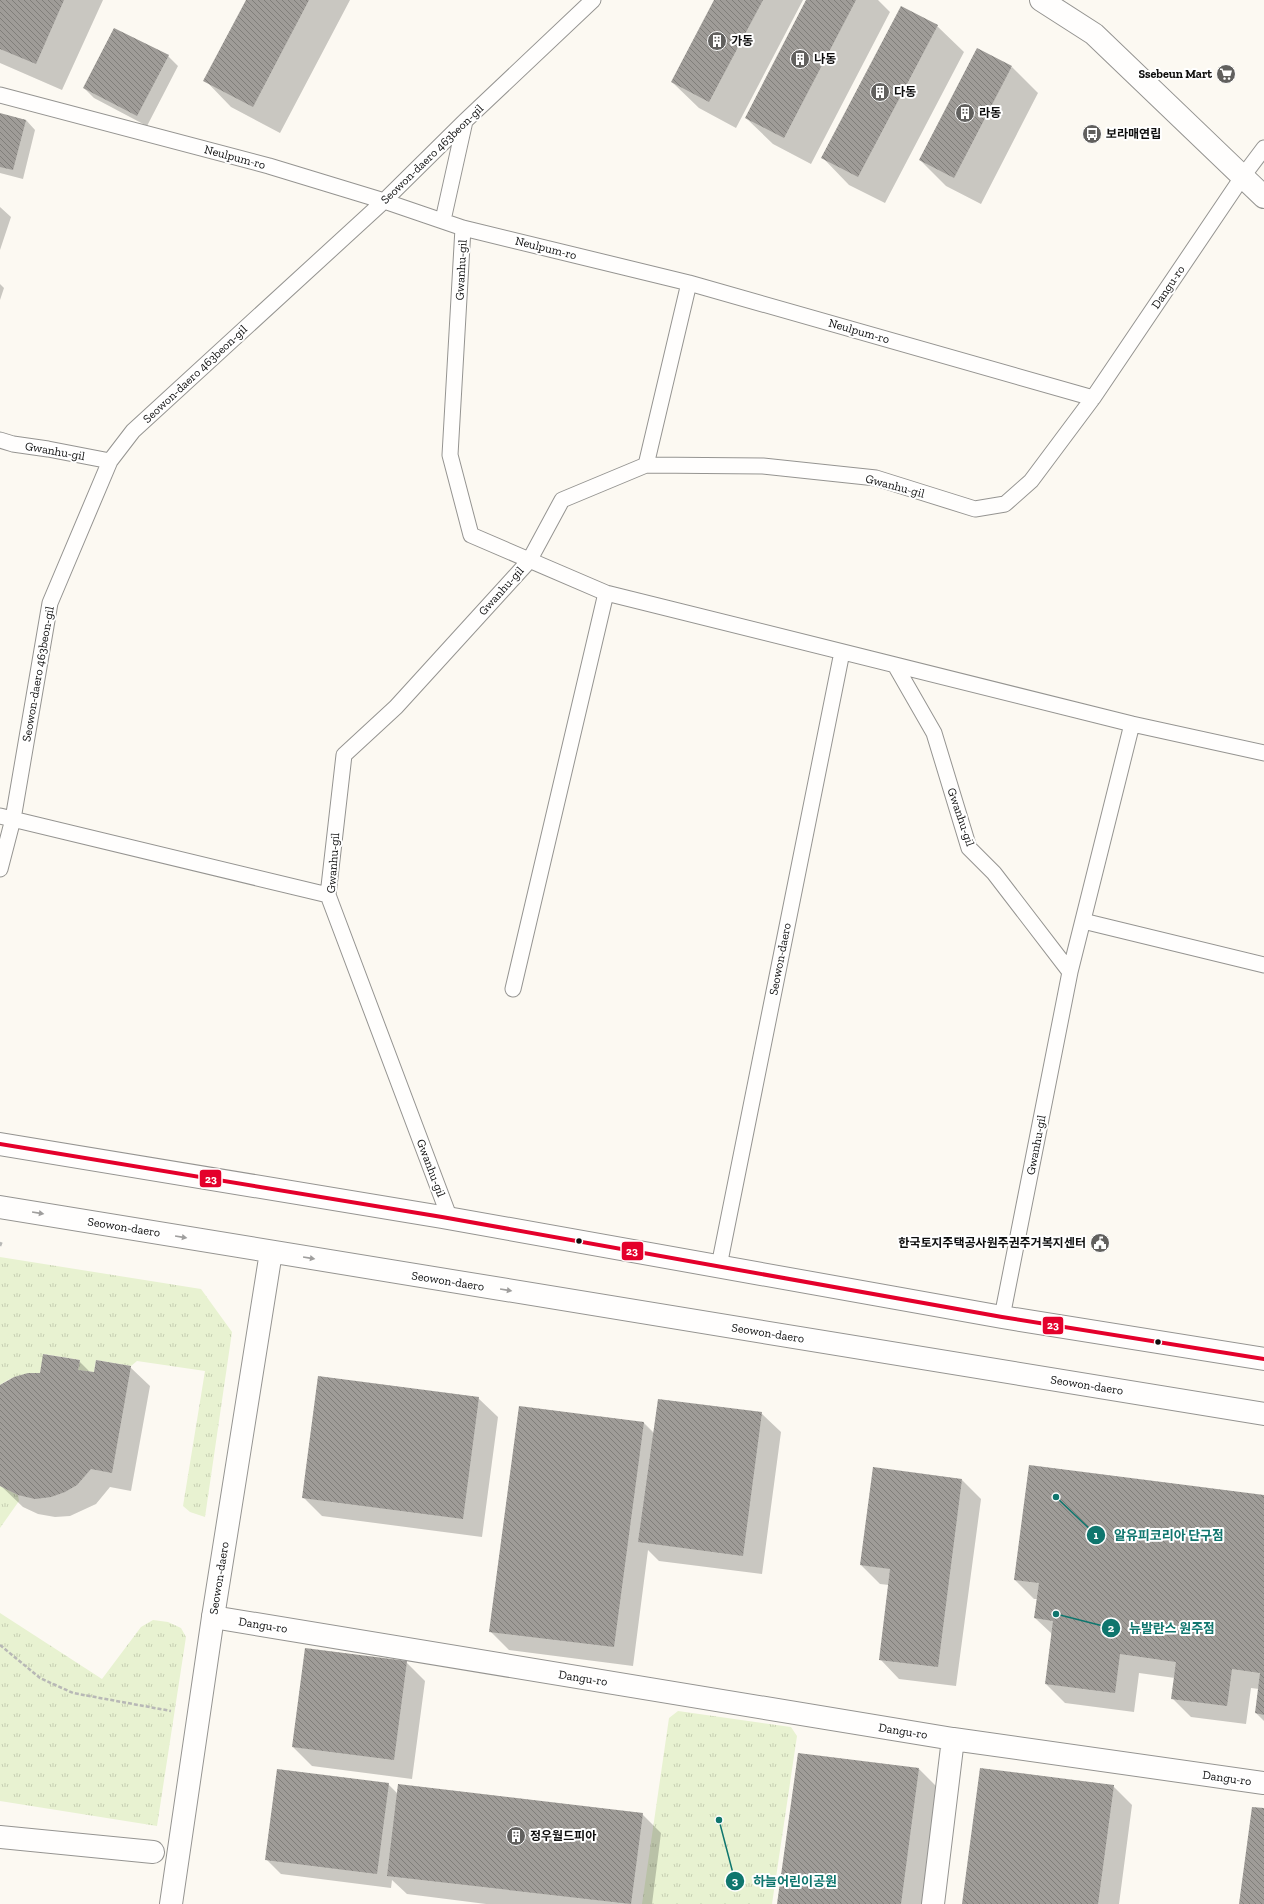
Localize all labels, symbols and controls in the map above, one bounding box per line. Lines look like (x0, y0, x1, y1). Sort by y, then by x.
building icon: 가동 (706, 30, 728, 52)
place label: 가동 (731, 34, 753, 48)
building icon: 나동 (789, 48, 811, 70)
place label: 나동 (814, 52, 836, 66)
supermarket icon: Ssebeun Mart (1215, 63, 1237, 85)
place label: Ssebeun Mart (1138, 67, 1212, 81)
building icon: 다동 (869, 81, 891, 103)
place label: 다동 (894, 85, 916, 99)
street label: Seowon-daero 463beon-gil (378, 101, 486, 207)
building icon: 라동 (954, 102, 976, 124)
place label: 라동 (979, 106, 1001, 120)
bus stop icon: 보라매연립 (1081, 123, 1103, 145)
place label: 보라매연립 (1106, 127, 1161, 141)
street label: Neulpum-ro (203, 142, 267, 172)
street label: Neulpum-ro (514, 234, 578, 262)
street label: Gwanhu-gil (452, 239, 470, 301)
street label: Dangu-ro (1148, 263, 1188, 311)
street label: Neulpum-ro (827, 316, 891, 346)
street label: Seowon-daero 463beon-gil (140, 322, 250, 426)
street label: Gwanhu-gil (24, 439, 86, 463)
street label: Gwanhu-gil (864, 471, 926, 501)
street label: Gwanhu-gil (475, 564, 527, 618)
street label: Seowon-daero 463beon-gil (19, 605, 57, 743)
street label: Gwanhu-gil (944, 786, 978, 848)
street label: Gwanhu-gil (324, 832, 342, 894)
street label: Seowon-daero (766, 922, 794, 996)
street label: Gwanhu-gil (1023, 1114, 1049, 1176)
street label: Gwanhu-gil (414, 1137, 448, 1199)
line badge: 23 (199, 1169, 222, 1188)
text: 23 (205, 1173, 217, 1186)
one-way arrow (32, 1210, 45, 1216)
street label: Seowon-daero (87, 1214, 161, 1240)
public building icon: 한국토지주택공사원주권주거복지센터 (1089, 1232, 1111, 1254)
one-way arrow (174, 1234, 187, 1240)
unlabelled marker (574, 1236, 584, 1246)
place label: 한국토지주택공사원주권주거복지센터 (898, 1236, 1086, 1250)
line badge: 23 (621, 1241, 644, 1261)
text: 23 (626, 1245, 638, 1258)
one-way arrow (303, 1255, 315, 1261)
street label: Seowon-daero (411, 1268, 485, 1294)
one-way arrow (500, 1287, 512, 1293)
line badge: 23 (1042, 1316, 1064, 1335)
text: 23 (1047, 1319, 1059, 1332)
street label: Seowon-daero (731, 1320, 805, 1346)
unlabelled marker (1153, 1337, 1163, 1347)
street label: Seowon-daero (1050, 1372, 1124, 1398)
callout: 알유피코리아 단구점 (1086, 1523, 1232, 1548)
text: 1 (1094, 1528, 1099, 1542)
text: 알유피코리아 단구점 (1114, 1528, 1224, 1543)
street label: Seowon-daero (206, 1541, 232, 1615)
street label: Dangu-ro (238, 1614, 288, 1636)
callout: 뉴발란스 원주점 (1101, 1616, 1224, 1641)
text: 2 (1108, 1621, 1115, 1635)
text: 뉴발란스 원주점 (1129, 1621, 1215, 1636)
street label: Dangu-ro (558, 1667, 608, 1689)
street label: Dangu-ro (878, 1720, 928, 1742)
street label: Dangu-ro (1202, 1768, 1252, 1788)
building icon: 정우월드피아 (505, 1825, 527, 1847)
place label: 정우월드피아 (530, 1829, 596, 1843)
callout: 하늘어린이공원 (725, 1868, 845, 1893)
text: 3 (732, 1874, 739, 1888)
text: 하늘어린이공원 (753, 1874, 837, 1889)

